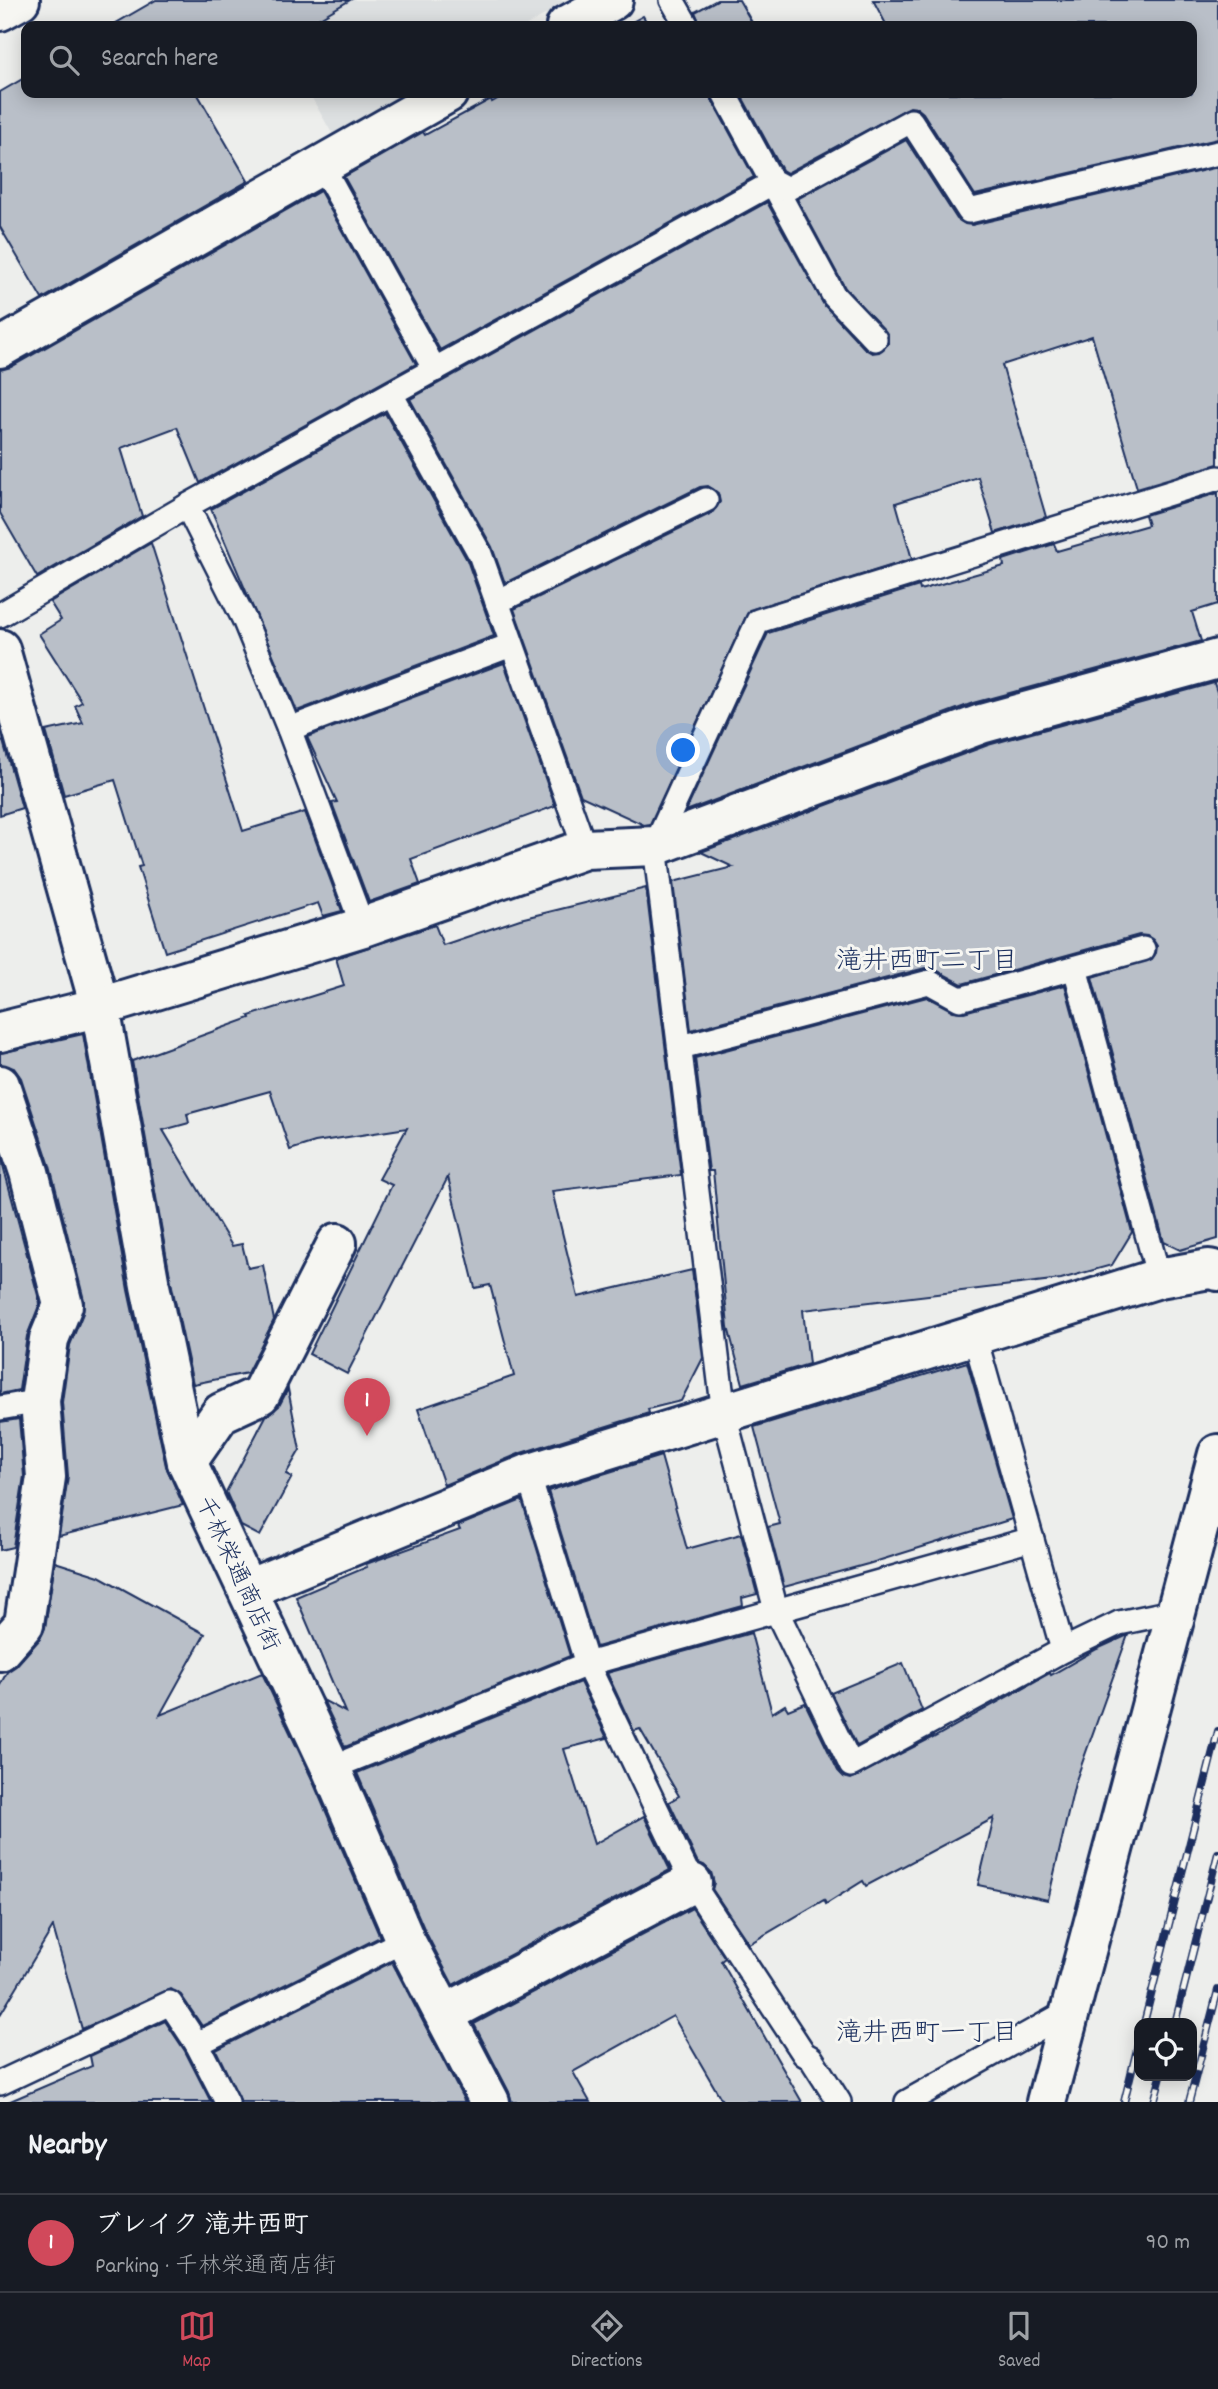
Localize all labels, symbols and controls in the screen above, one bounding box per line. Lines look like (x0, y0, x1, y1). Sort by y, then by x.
search box (21, 21, 1197, 98)
icon: search (45, 41, 83, 79)
text: Search here (101, 41, 219, 78)
your location (666, 733, 700, 767)
district label: 滝井西町二丁目 (836, 944, 1018, 981)
pin: 1 (344, 1378, 390, 1436)
street label: 千林栄通商店街 (185, 1491, 287, 1658)
district label: 滝井西町一丁目 (836, 2016, 1018, 2053)
map controls (1134, 2018, 1197, 2081)
button: locate (1134, 2018, 1197, 2081)
text: Nearby (28, 2126, 106, 2169)
text: ブレイク 滝井西町 (95, 2208, 308, 2245)
text: 1 (48, 2227, 54, 2260)
text: 90 m (1146, 2227, 1190, 2260)
text: Parking · 千林栄通商店街 (95, 2251, 336, 2284)
tab: Map (178, 2307, 216, 2376)
tab: Directions (571, 2307, 643, 2376)
tab: Saved (998, 2307, 1040, 2376)

